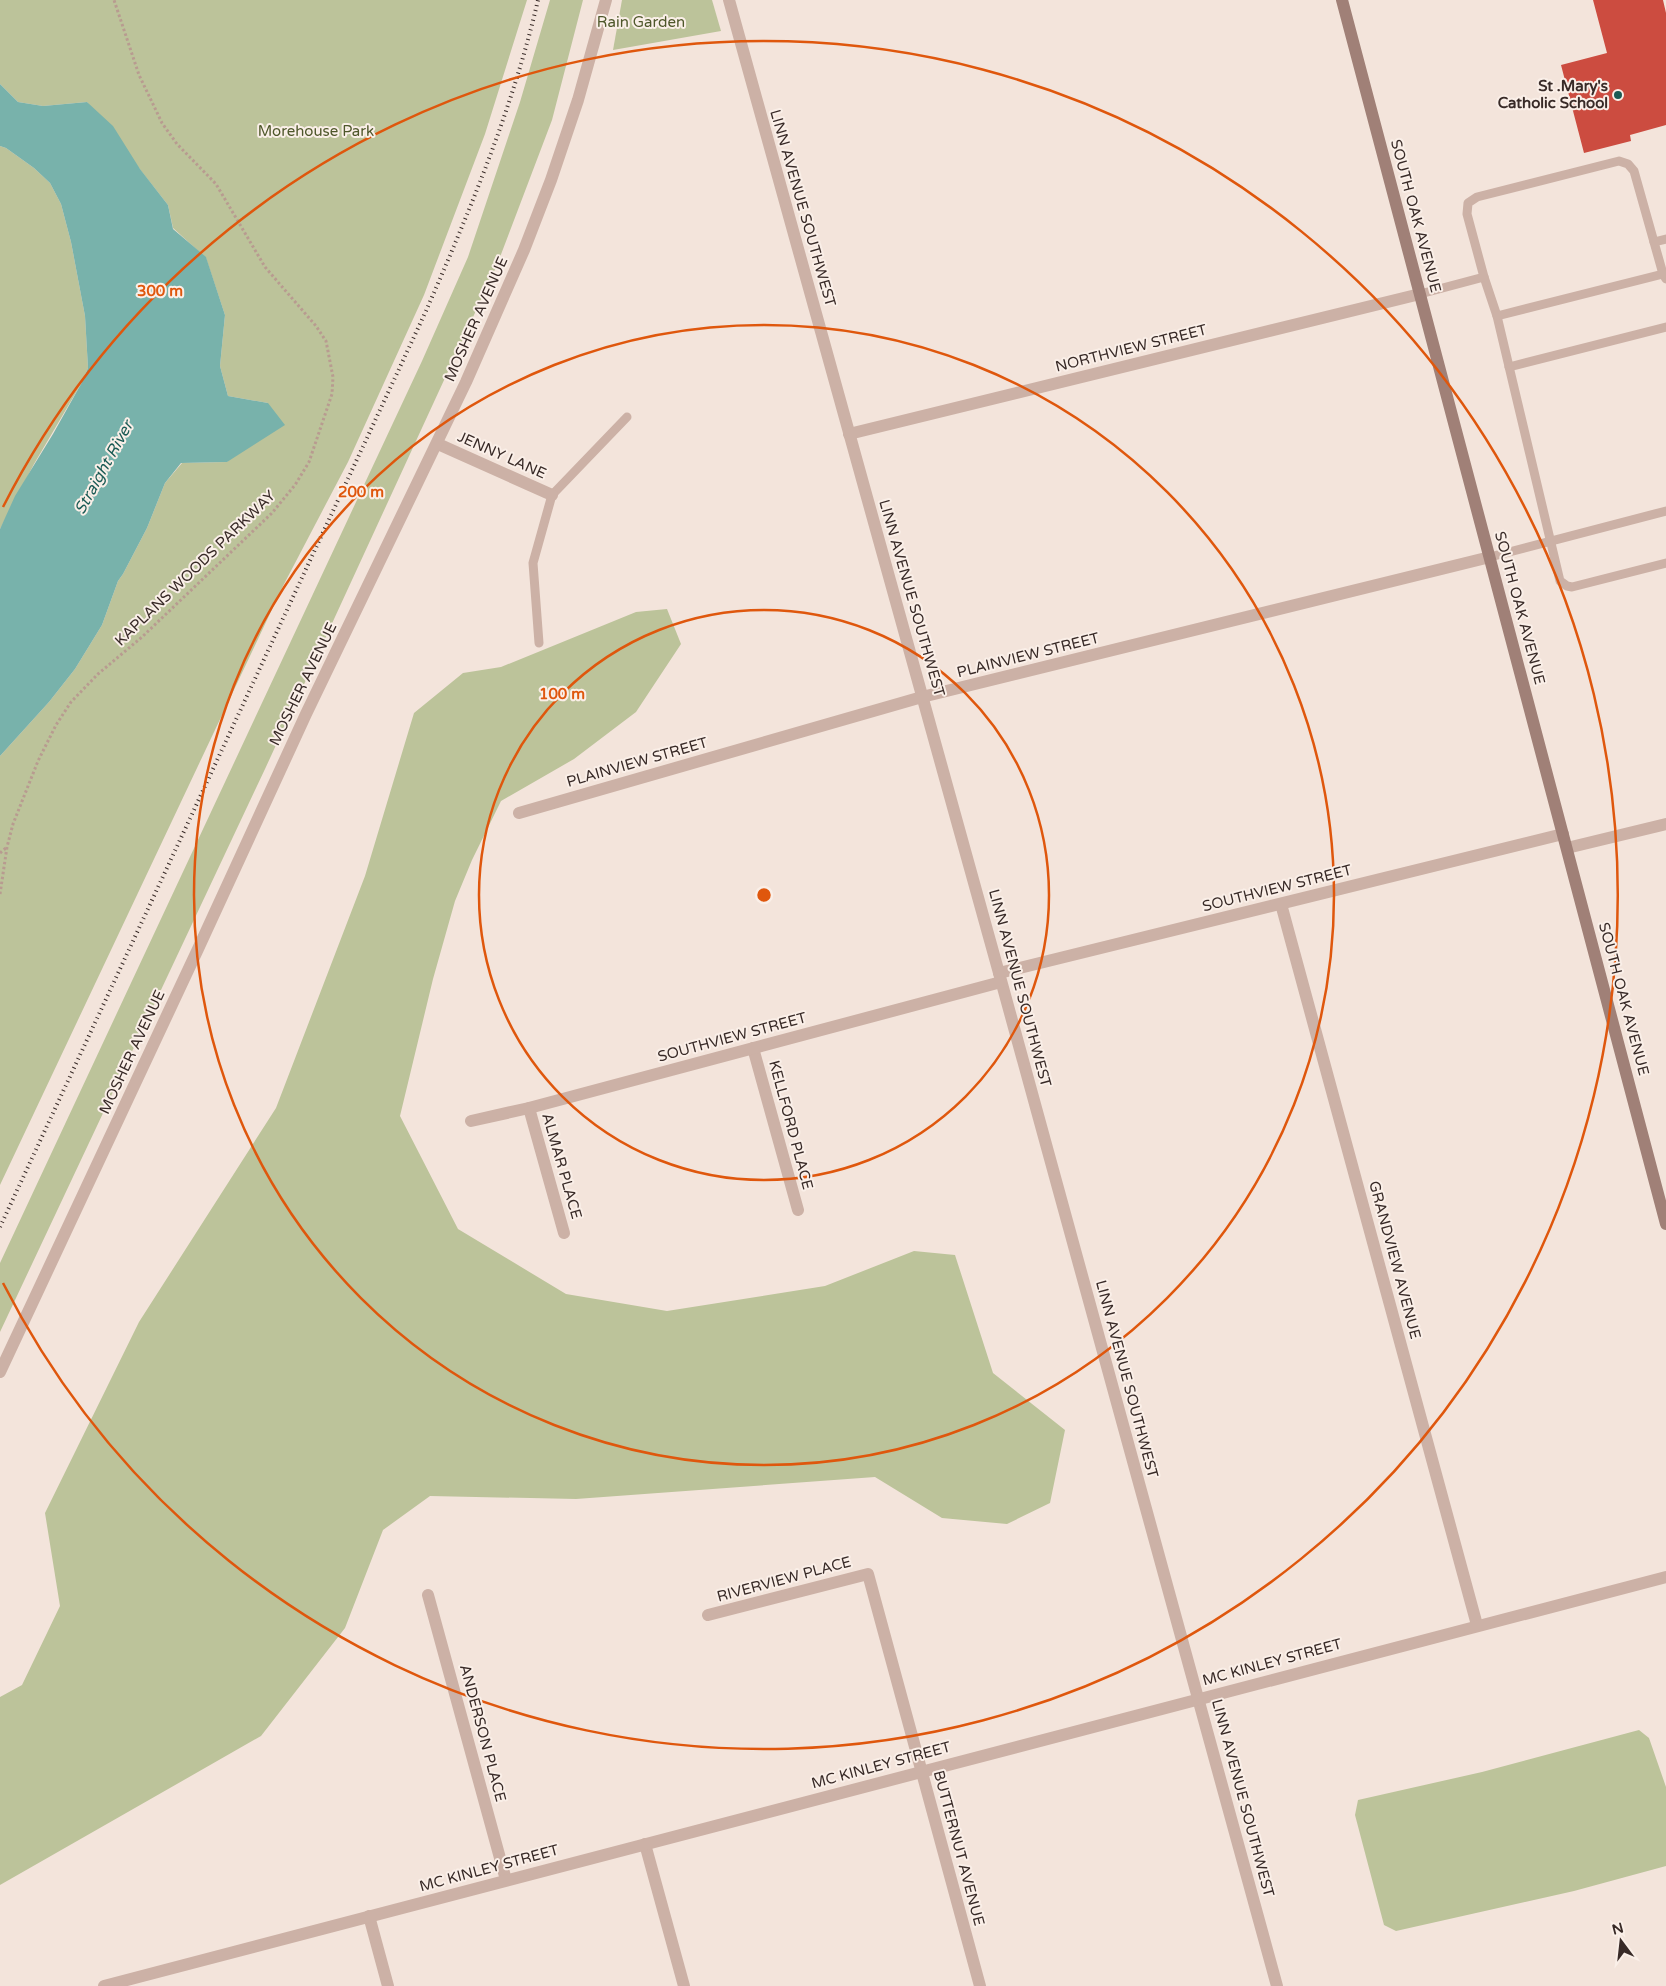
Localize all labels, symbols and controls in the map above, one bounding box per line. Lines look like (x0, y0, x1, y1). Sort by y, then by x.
park label: Rain Garden (597, 13, 685, 31)
place label: St .Mary's Catholic School (1498, 77, 1608, 112)
marker: St .Mary's Catholic School (1612, 89, 1624, 101)
street label: LINN AVENUE SOUTHWEST (766, 107, 840, 309)
park label: Morehouse Park (258, 122, 374, 140)
street label: SOUTH OAK AVENUE (1387, 137, 1445, 295)
street label: MOSHER AVENUE (440, 254, 512, 384)
text: 300 m (137, 282, 183, 300)
street label: NORTHVIEW STREET (1053, 320, 1209, 376)
water label: Straight River (70, 416, 139, 518)
street label: JENNY LANE (455, 427, 549, 483)
text: 200 m (338, 483, 384, 501)
street label: KAPLANS WOODS PARKWAY (111, 486, 279, 650)
street label: LINN AVENUE SOUTHWEST (875, 497, 949, 699)
street label: SOUTH OAK AVENUE (1491, 529, 1549, 687)
street label: MOSHER AVENUE (265, 619, 341, 749)
street label: PLAINVIEW STREET (955, 629, 1101, 681)
text: 100 m (539, 685, 585, 703)
street label: PLAINVIEW STREET (564, 733, 710, 791)
street label: SOUTHVIEW STREET (1200, 861, 1354, 915)
centre of rings (755, 886, 773, 904)
street label: LINN AVENUE SOUTHWEST (985, 887, 1055, 1089)
street label: SOUTH OAK AVENUE (1595, 920, 1653, 1078)
street label: MOSHER AVENUE (95, 987, 169, 1117)
street label: SOUTHVIEW STREET (656, 1008, 808, 1066)
street label: KELLFORD PLACE (765, 1058, 817, 1192)
street label: ALMAR PLACE (538, 1111, 586, 1221)
street label: GRANDVIEW AVENUE (1365, 1179, 1425, 1341)
street label: LINN AVENUE SOUTHWEST (1092, 1278, 1162, 1480)
street label: RIVERVIEW PLACE (715, 1552, 853, 1606)
street label: MC KINLEY STREET (1200, 1635, 1344, 1689)
street label: ANDERSON PLACE (456, 1662, 510, 1804)
street label: LINN AVENUE SOUTHWEST (1208, 1697, 1278, 1899)
street label: MC KINLEY STREET (809, 1738, 953, 1792)
street label: BUTTERNUT AVENUE (930, 1768, 988, 1928)
street label: MC KINLEY STREET (417, 1841, 561, 1895)
north arrow (1596, 1916, 1646, 1966)
text: N (1610, 1919, 1625, 1939)

